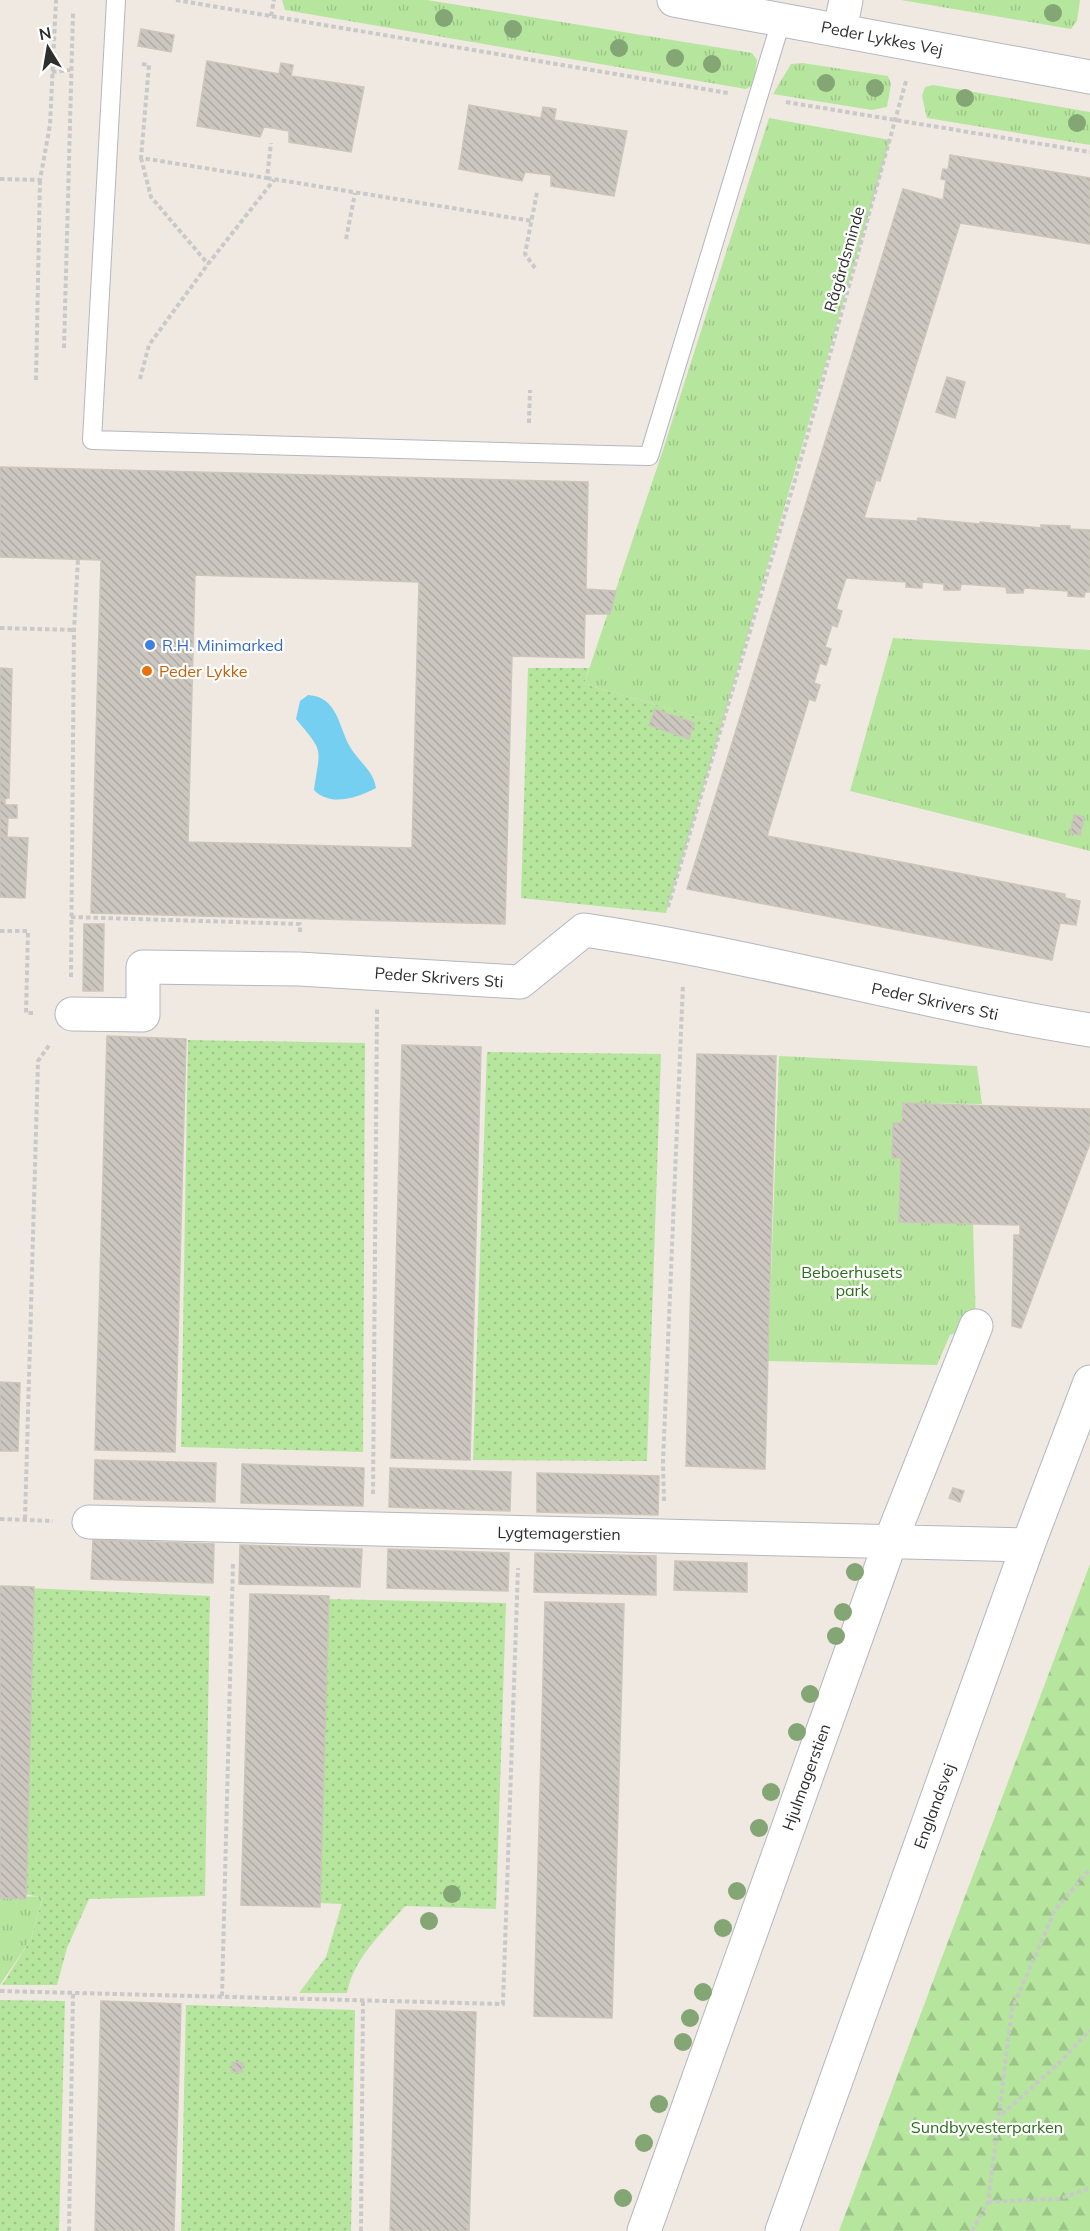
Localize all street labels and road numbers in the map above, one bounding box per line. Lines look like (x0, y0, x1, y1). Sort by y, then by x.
street label: Peder Lykkes Vej (820, 16, 944, 60)
street label: Rågårdsminde (819, 204, 869, 314)
street label: Peder Skrivers Sti (374, 963, 504, 991)
street label: Peder Skrivers Sti (870, 978, 1000, 1024)
street label: Lygtemagerstien (497, 1522, 621, 1544)
street label: Hjulmagerstien (777, 1721, 835, 1833)
street label: Englandsvej (909, 1761, 959, 1851)

